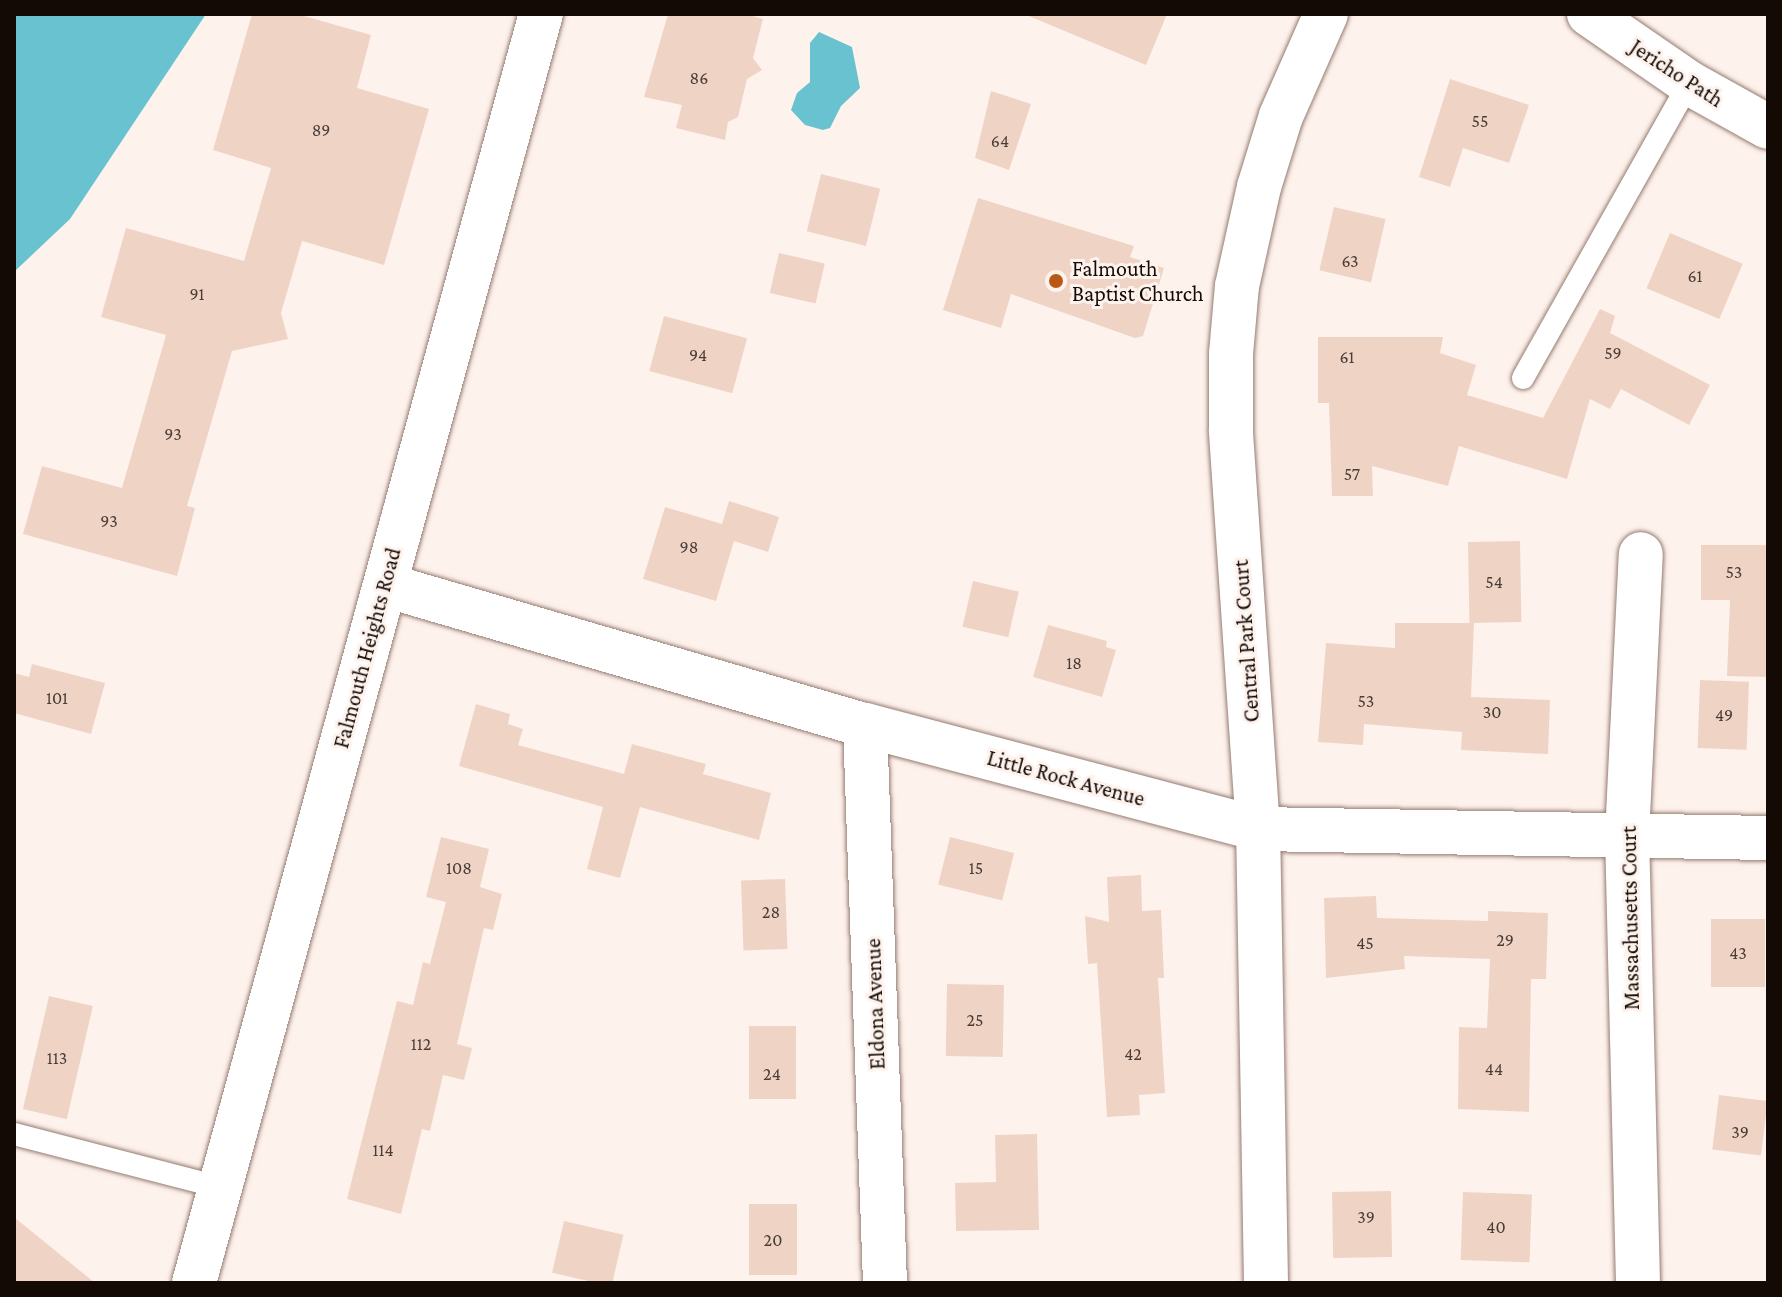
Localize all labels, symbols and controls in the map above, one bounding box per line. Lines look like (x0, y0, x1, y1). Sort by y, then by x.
street label: Jericho Path (1626, 33, 1728, 113)
house number: 86 (690, 67, 708, 89)
house number: 55 (1472, 110, 1488, 132)
house number: 89 (312, 119, 330, 141)
house number: 64 (991, 130, 1009, 152)
house number: 63 (1341, 250, 1359, 272)
place label: Falmouth Baptist Church (1072, 255, 1203, 306)
house number: 61 (1687, 265, 1703, 287)
marker: Falmouth Baptist Church (1047, 272, 1065, 290)
house number: 91 (189, 283, 205, 305)
house number: 59 (1604, 342, 1622, 364)
house number: 94 (689, 344, 707, 366)
house number: 61 (1339, 346, 1355, 368)
house number: 93 (164, 423, 182, 445)
house number: 57 (1344, 463, 1360, 485)
house number: 93 (100, 510, 118, 532)
house number: 98 (680, 536, 698, 558)
street label: Falmouth Heights Road (328, 545, 406, 751)
street label: Central Park Court (1227, 559, 1265, 723)
house number: 53 (1726, 561, 1742, 583)
house number: 54 (1485, 571, 1503, 593)
house number: 18 (1066, 652, 1082, 674)
house number: 101 (46, 687, 68, 709)
house number: 53 (1358, 690, 1374, 712)
house number: 30 (1483, 701, 1501, 723)
house number: 49 (1715, 704, 1733, 726)
street label: Little Rock Avenue (984, 744, 1148, 812)
street label: Massachusetts Court (1615, 826, 1645, 1010)
house number: 108 (446, 857, 472, 879)
house number: 15 (969, 857, 983, 879)
house number: 28 (762, 901, 780, 923)
house number: 29 (1496, 929, 1514, 951)
house number: 45 (1356, 932, 1374, 954)
street label: Eldona Avenue (860, 938, 890, 1070)
house number: 43 (1729, 942, 1747, 964)
house number: 25 (966, 1009, 984, 1031)
house number: 112 (411, 1033, 431, 1055)
house number: 42 (1124, 1043, 1142, 1065)
house number: 113 (47, 1047, 67, 1069)
house number: 44 (1485, 1058, 1503, 1080)
house number: 24 (763, 1063, 781, 1085)
house number: 39 (1731, 1121, 1749, 1143)
house number: 114 (372, 1139, 394, 1161)
house number: 39 (1357, 1206, 1375, 1228)
house number: 40 (1486, 1216, 1506, 1238)
house number: 20 (764, 1229, 782, 1251)

